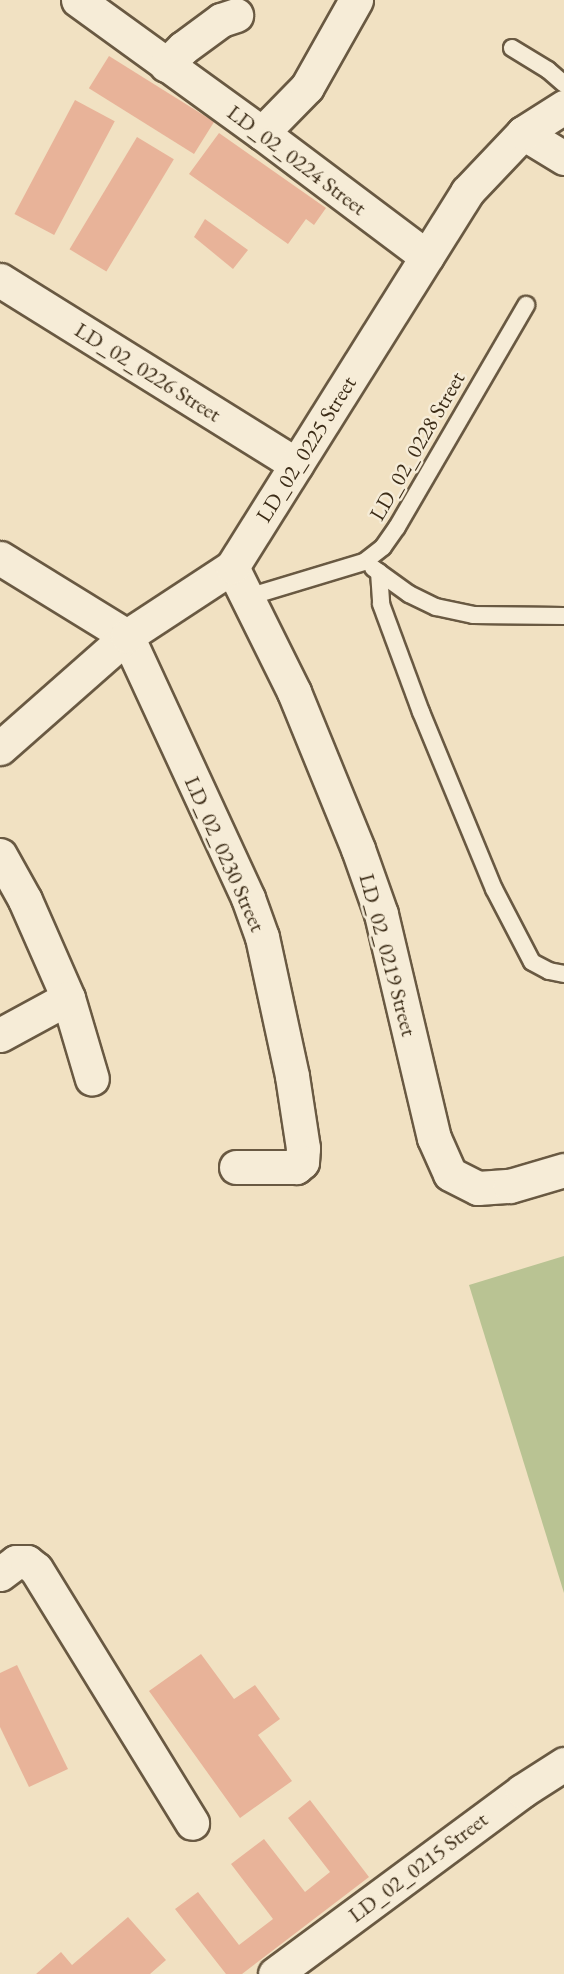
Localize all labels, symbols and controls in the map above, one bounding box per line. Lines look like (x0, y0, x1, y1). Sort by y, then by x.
street label: LD_02_0224 Street (222, 99, 372, 221)
street label: LD_02_0226 Street (70, 316, 226, 428)
street label: LD_02_0228 Street (364, 367, 470, 525)
street label: LD_02_0225 Street (250, 371, 362, 527)
street label: LD_02_0230 Street (179, 772, 271, 936)
street label: LD_02_0219 Street (354, 871, 422, 1039)
street label: LD_02_0215 Street (343, 1806, 493, 1928)

